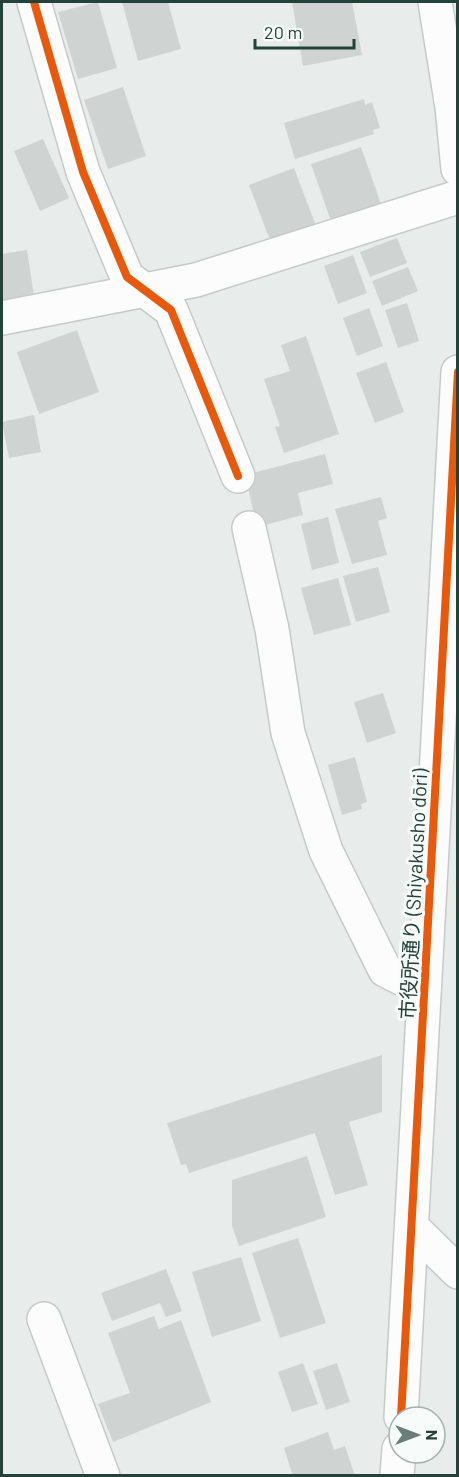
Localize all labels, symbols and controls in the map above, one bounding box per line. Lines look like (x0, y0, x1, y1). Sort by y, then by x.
scale bar (255, 12, 354, 50)
text: 20 m (264, 21, 302, 43)
street label: 市役所通り (Shiyakusho dōri) (394, 767, 432, 1020)
north arrow (387, 1405, 447, 1465)
text: N (423, 1430, 442, 1440)

